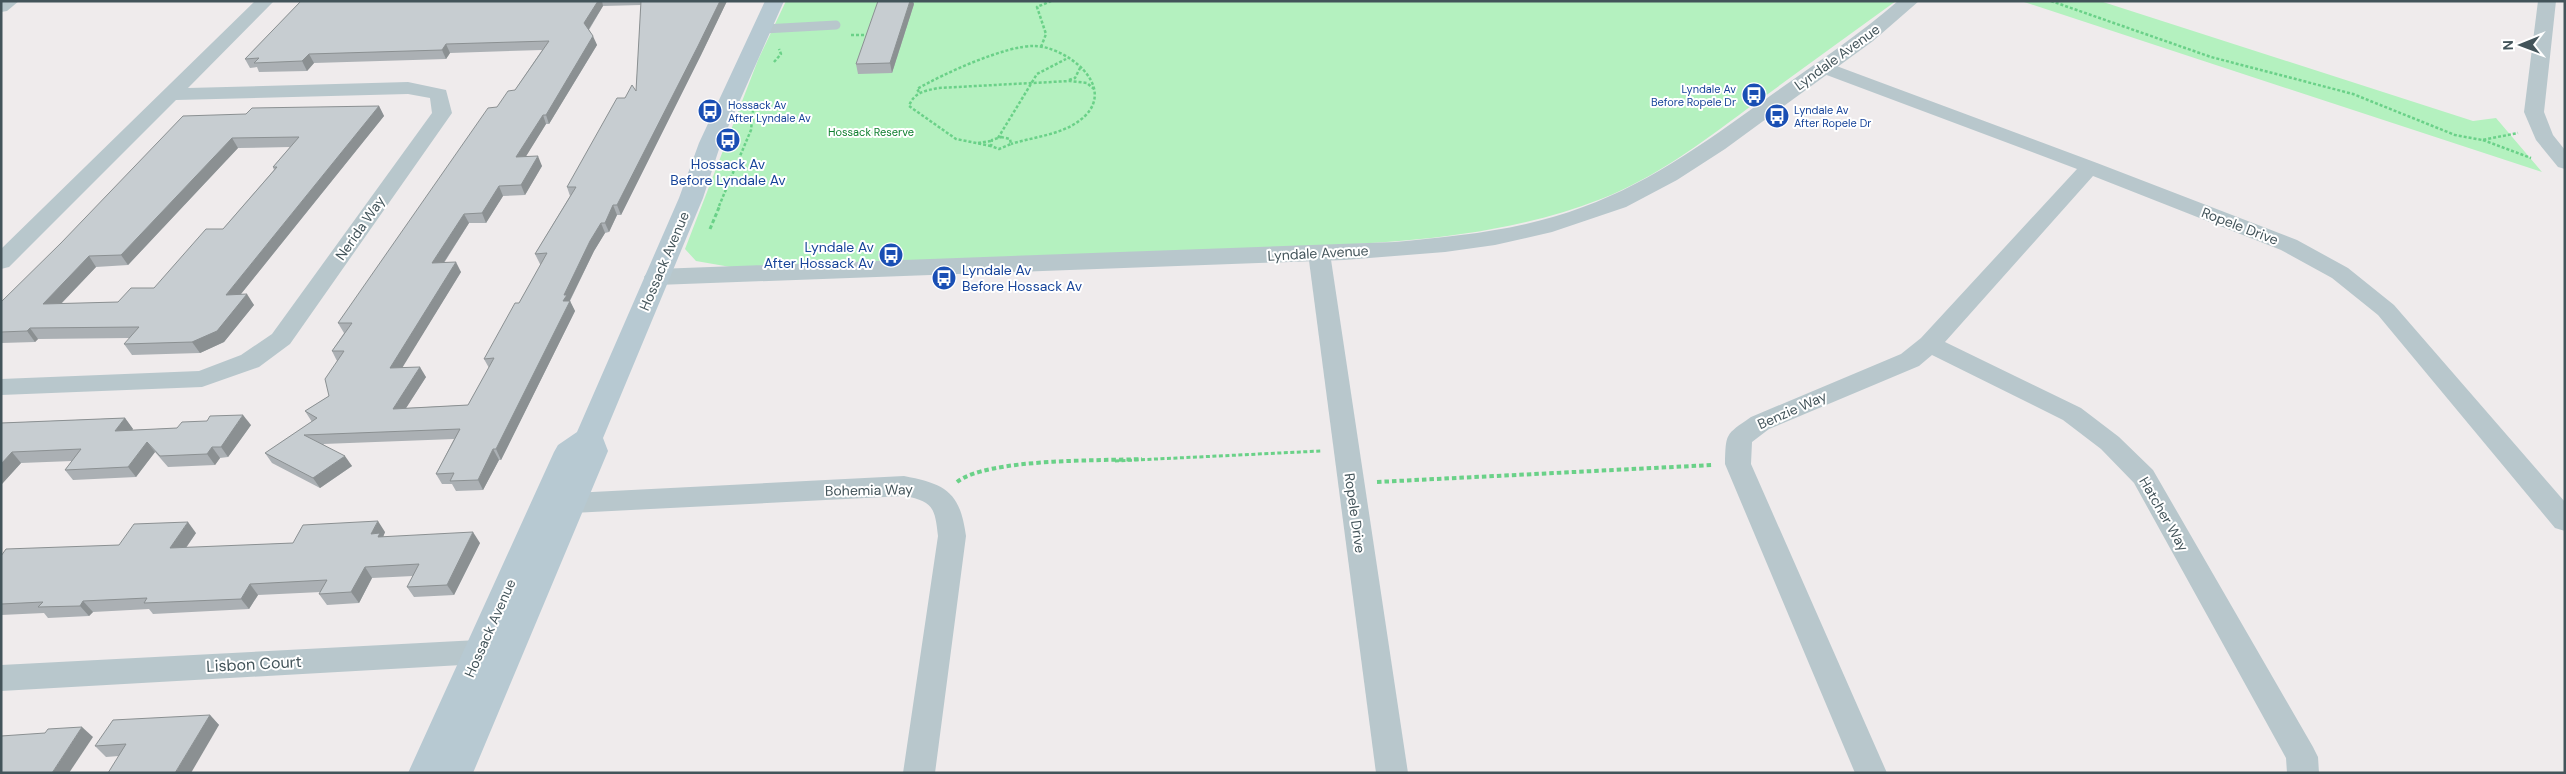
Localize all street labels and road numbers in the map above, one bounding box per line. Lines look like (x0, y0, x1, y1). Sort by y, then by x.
street label: Lyndale Avenue (1791, 20, 1883, 94)
street label: Nerida Way (331, 192, 389, 264)
street label: Ropele Drive (2199, 203, 2281, 249)
street label: Hossack Avenue (635, 209, 693, 313)
street label: Lyndale Avenue (1267, 241, 1369, 265)
street label: Benzie Way (1755, 387, 1830, 433)
street label: Ropele Drive (1340, 472, 1370, 554)
street label: Hatcher Way (2135, 473, 2193, 555)
street label: Bohemia Way (825, 480, 913, 500)
street label: Hossack Avenue (460, 576, 520, 680)
street label: Lisbon Court (206, 651, 302, 677)

